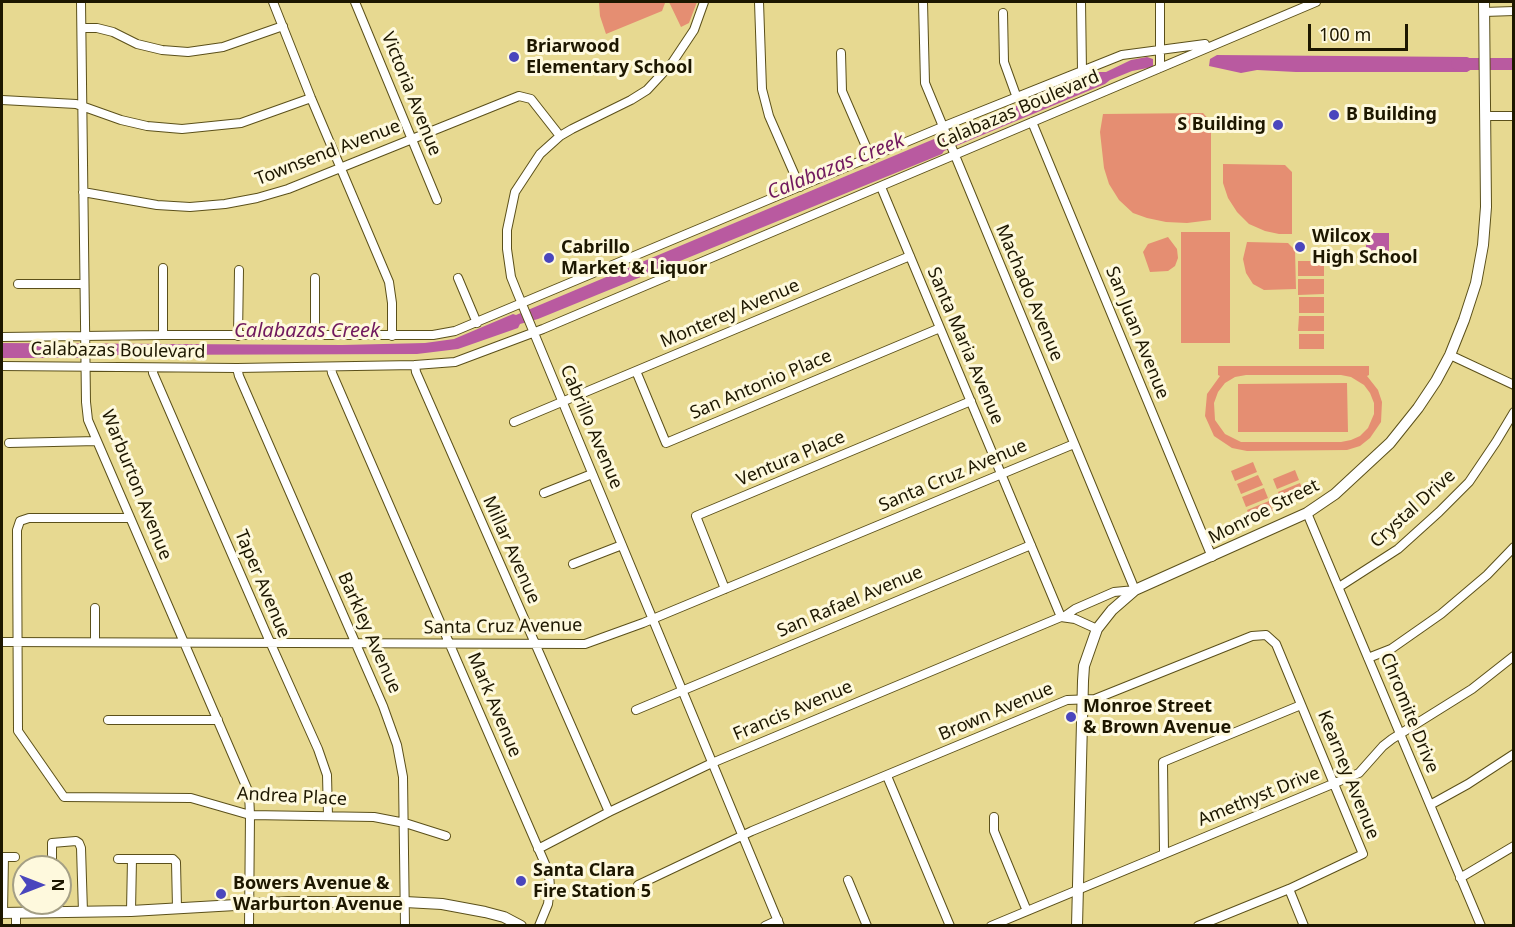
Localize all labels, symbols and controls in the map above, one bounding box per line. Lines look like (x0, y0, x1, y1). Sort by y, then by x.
scale bar (1311, 12, 1412, 50)
text: 100 m (1319, 22, 1371, 46)
street label: Victoria Avenue (376, 29, 446, 159)
place label: Briarwood Elementary School (526, 36, 693, 78)
marker: Briarwood Elementary School (507, 50, 521, 64)
street label: Calabazas Boulevard (933, 66, 1103, 154)
place label: B Building (1346, 104, 1437, 126)
marker: B Building (1327, 108, 1341, 122)
place label: S Building (1177, 114, 1266, 136)
street label: Townsend Avenue (253, 115, 403, 191)
marker: S Building (1271, 118, 1285, 132)
water label: Calabazas Creek (764, 129, 908, 205)
street label: Machado Avenue (991, 222, 1067, 364)
place label: Wilcox High School (1312, 226, 1418, 268)
place label: Cabrillo Market & Liquor (561, 237, 707, 280)
marker: Wilcox High School (1293, 240, 1307, 254)
marker: Cabrillo Market & Liquor (542, 251, 556, 265)
street label: Santa Maria Avenue (922, 264, 1008, 428)
street label: San Juan Avenue (1101, 264, 1173, 402)
street label: Monterey Avenue (657, 275, 803, 353)
water label: Calabazas Creek (234, 319, 380, 343)
street label: Calabazas Boulevard (30, 339, 206, 363)
street label: San Antonio Place (687, 345, 835, 425)
street label: Cabrillo Avenue (555, 362, 627, 492)
street label: Warburton Avenue (96, 407, 176, 563)
street label: Ventura Place (734, 426, 848, 492)
street label: Santa Cruz Avenue (876, 435, 1030, 517)
street label: Crystal Drive (1366, 465, 1460, 553)
street label: Monroe Street (1205, 475, 1323, 549)
street label: Millar Avenue (478, 493, 544, 607)
street label: Taper Avenue (230, 527, 294, 641)
street label: San Rafael Avenue (774, 562, 926, 642)
street label: Barkley Avenue (333, 569, 405, 697)
street label: Santa Cruz Avenue (423, 615, 583, 639)
street label: Mark Avenue (462, 650, 526, 760)
street label: Chromite Drive (1375, 650, 1443, 776)
street label: Francis Avenue (730, 676, 856, 746)
street label: Brown Avenue (935, 678, 1057, 746)
place label: Monroe Street & Brown Avenue (1083, 696, 1231, 738)
street label: Kearney Avenue (1312, 708, 1384, 842)
marker: Monroe Street & Brown Avenue (1064, 710, 1078, 724)
street label: Amethyst Drive (1195, 763, 1323, 831)
street label: Andrea Place (236, 783, 348, 811)
north arrow (12, 855, 72, 915)
place label: Santa Clara Fire Station 5 (533, 860, 651, 902)
place label: Bowers Avenue & Warburton Avenue (233, 873, 403, 916)
marker: Santa Clara Fire Station 5 (514, 874, 528, 888)
text: N (47, 878, 69, 892)
marker: Bowers Avenue & Warburton Avenue (214, 887, 228, 901)

